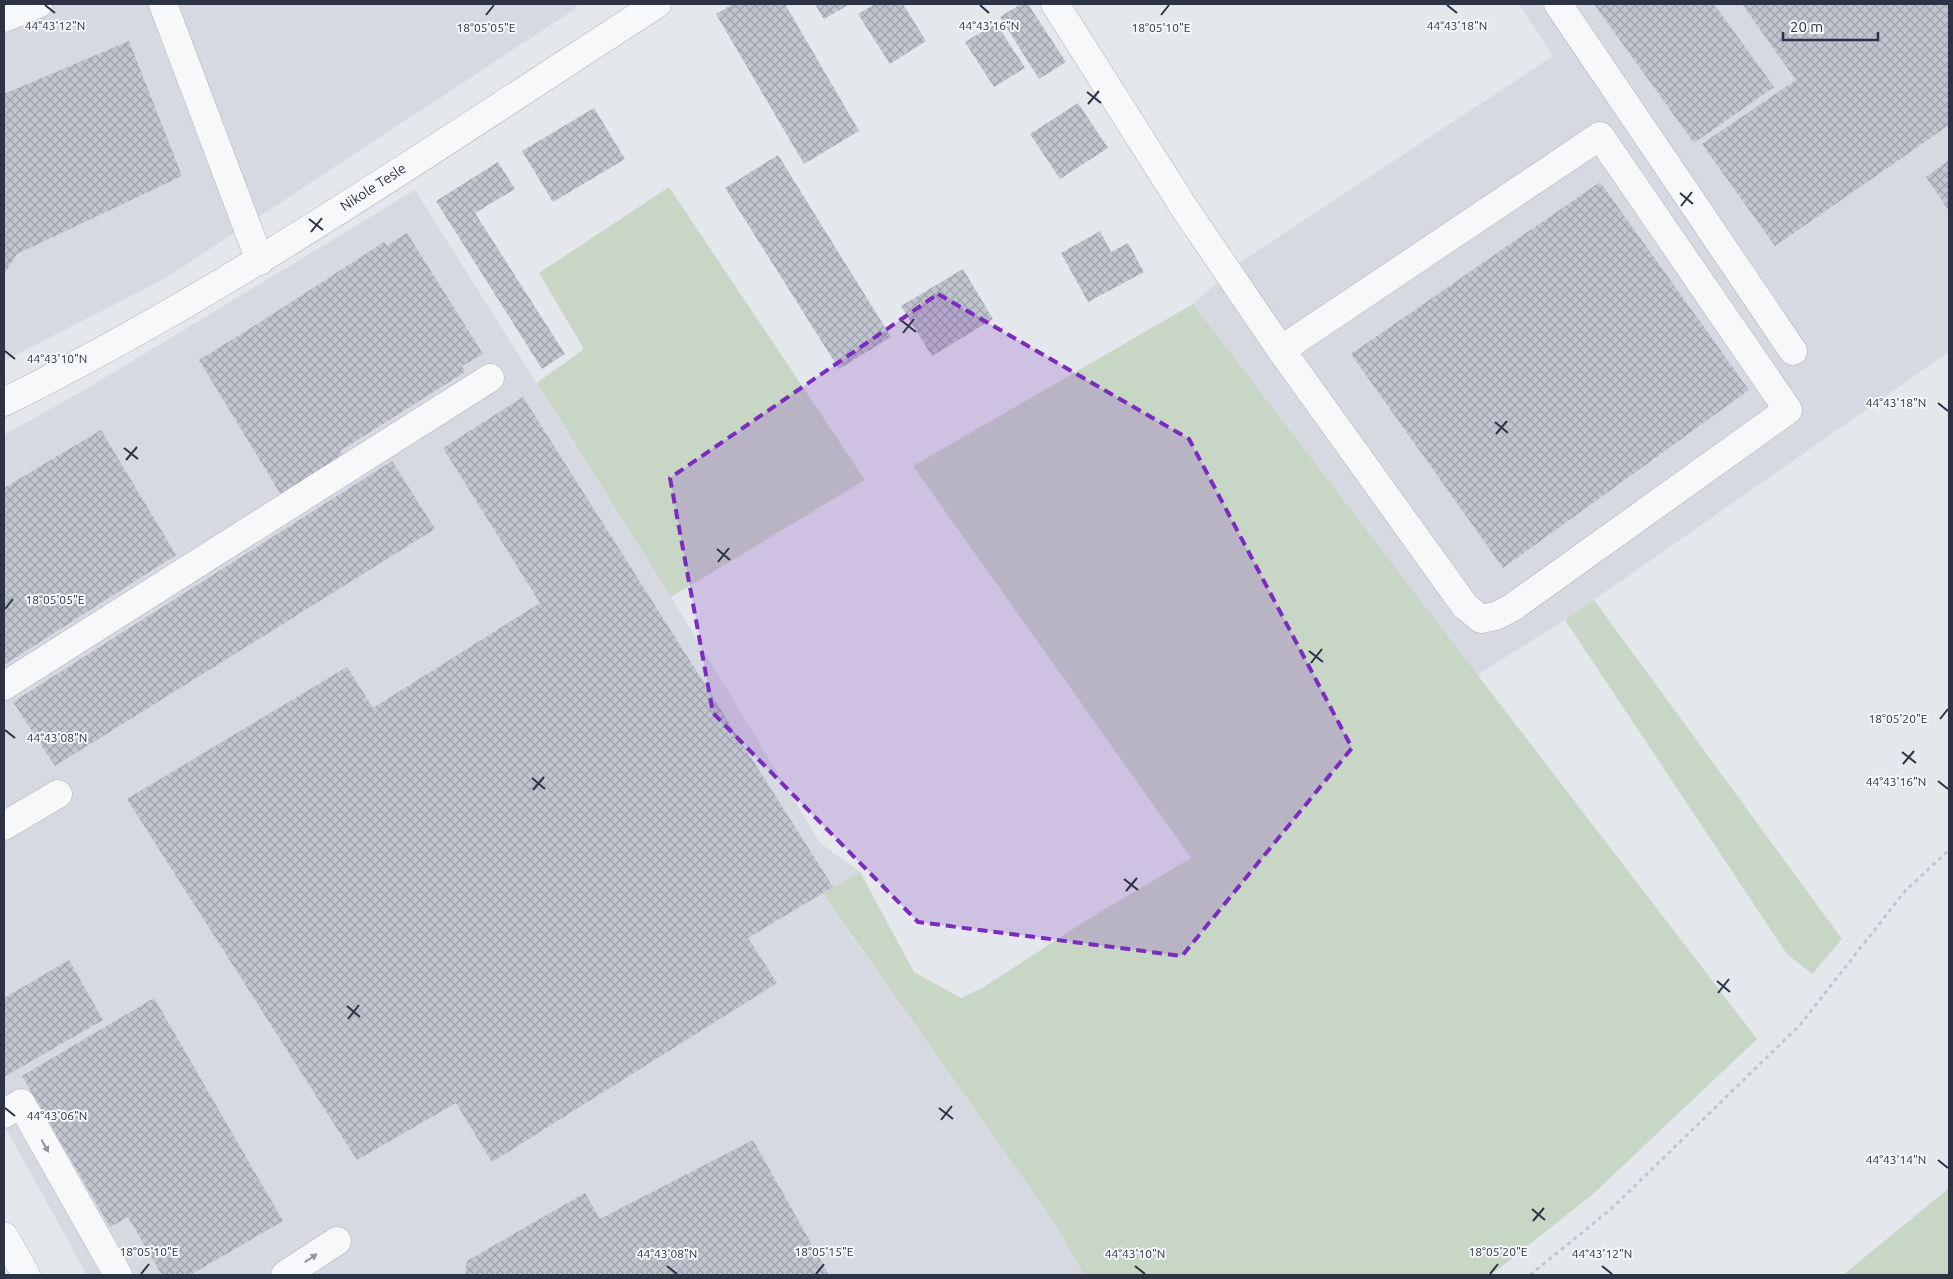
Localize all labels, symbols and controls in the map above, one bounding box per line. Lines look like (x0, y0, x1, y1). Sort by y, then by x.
scale bar (1783, 10, 1878, 42)
text: 20 m (1790, 18, 1823, 35)
text: 44°43'12"N (25, 19, 85, 32)
text: 44°43'16"N (959, 19, 1019, 32)
text: 44°43'18"N (1427, 19, 1487, 32)
text: 18°05'05"E (457, 21, 516, 34)
text: 18°05'10"E (1132, 21, 1191, 34)
street label: Nikole Tesle (337, 160, 409, 214)
text: 44°43'10"N (27, 352, 87, 365)
text: 44°43'18"N (1866, 396, 1926, 409)
text: 18°05'05"E (26, 593, 85, 606)
text: 18°05'20"E (1869, 712, 1928, 725)
text: 44°43'08"N (27, 731, 87, 744)
text: 44°43'16"N (1866, 775, 1926, 788)
text: 44°43'06"N (27, 1109, 87, 1122)
one-way arrow (41, 1138, 49, 1153)
text: 44°43'14"N (1866, 1153, 1926, 1166)
text: 18°05'10"E (120, 1245, 179, 1258)
text: 18°05'15"E (795, 1245, 854, 1258)
text: 18°05'20"E (1469, 1245, 1528, 1258)
text: 44°43'08"N (637, 1247, 697, 1260)
text: 44°43'10"N (1105, 1247, 1165, 1260)
text: 44°43'12"N (1572, 1247, 1632, 1260)
one-way arrow (304, 1253, 318, 1263)

